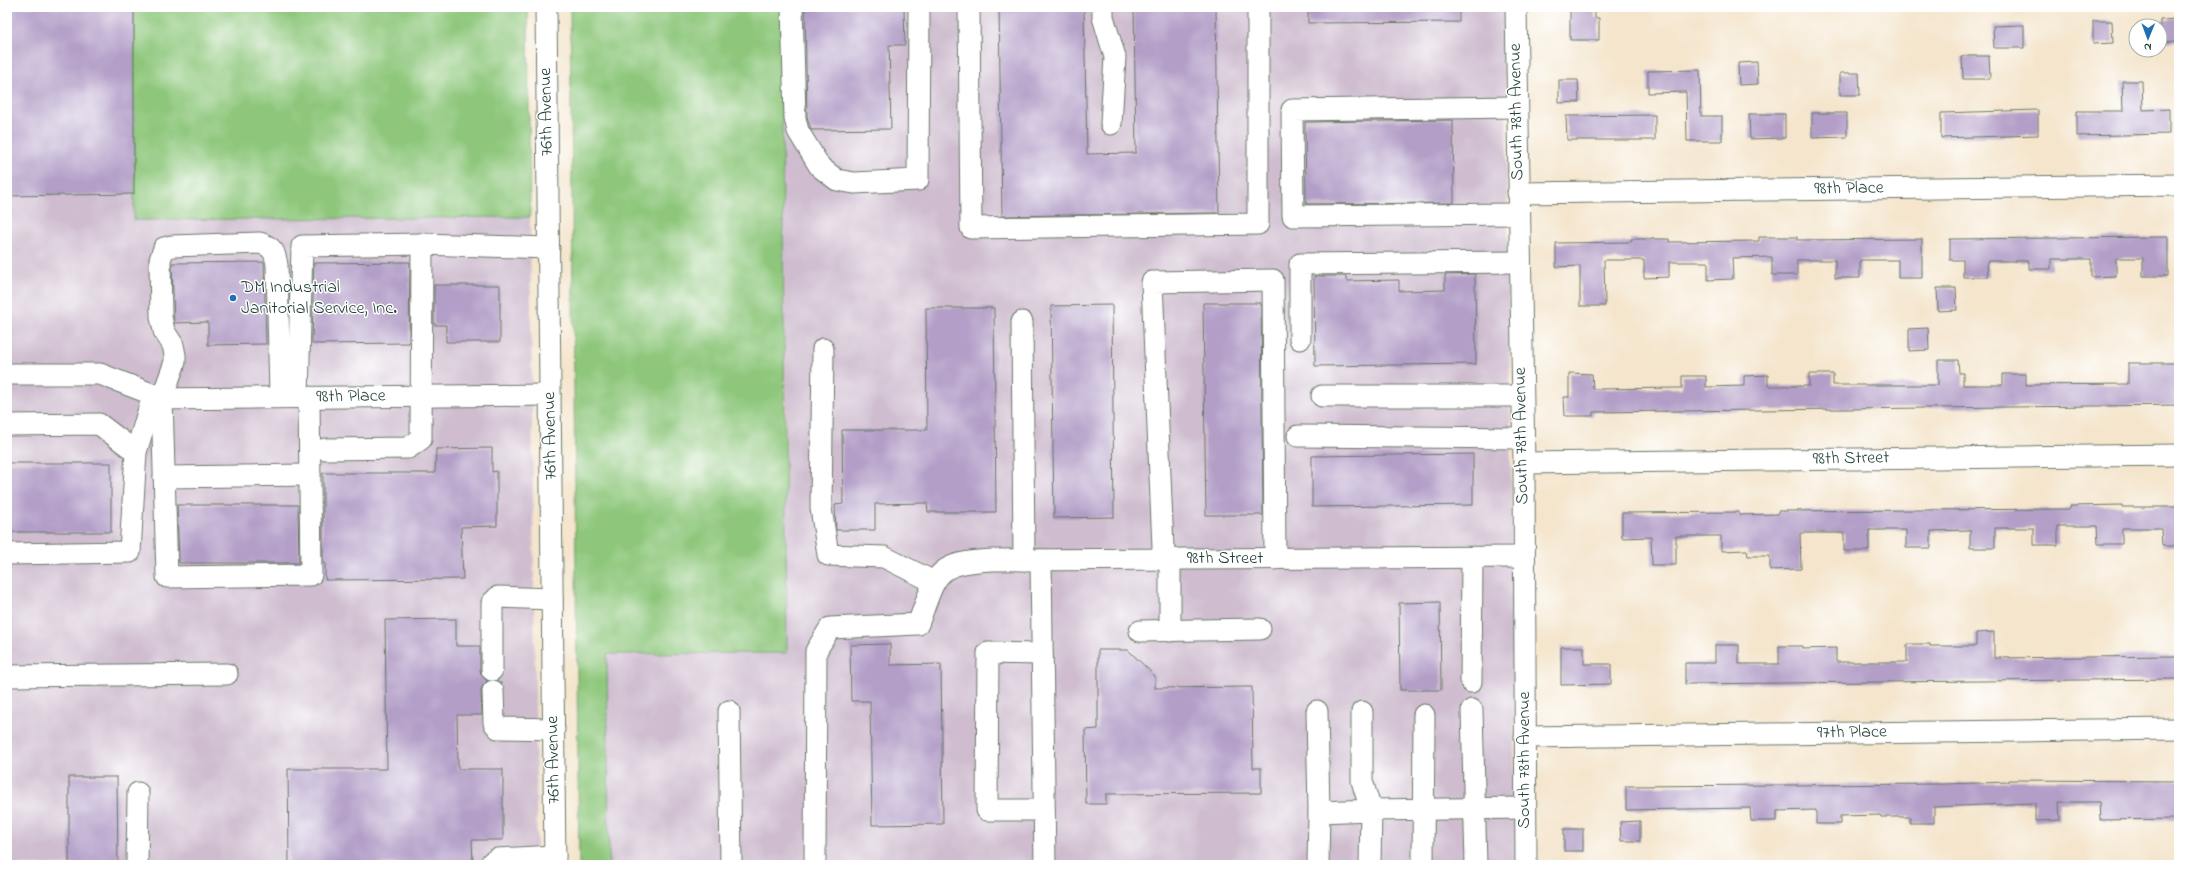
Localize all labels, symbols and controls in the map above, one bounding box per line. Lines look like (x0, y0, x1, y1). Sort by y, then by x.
north arrow (2128, 18, 2168, 58)
text: N (2144, 39, 2152, 55)
street label: South 78th Avenue (1503, 42, 1531, 181)
street label: 76th Avenue (533, 67, 561, 156)
street label: 98th Place (1814, 175, 1885, 203)
place label: DM Industrial Janitorial Service, Inc. (240, 275, 397, 322)
marker: DM Industrial Janitorial Service, Inc. (228, 293, 238, 303)
street label: South 78th Avenue (1508, 366, 1536, 505)
street label: 98th Place (316, 383, 387, 411)
street label: 76th Avenue (537, 391, 565, 480)
street label: 98th Street (1812, 445, 1890, 473)
street label: 98th Street (1187, 546, 1263, 572)
street label: South 78th Avenue (1512, 690, 1538, 829)
street label: 76th Avenue (540, 715, 568, 804)
street label: 97th Place (1817, 719, 1888, 747)

